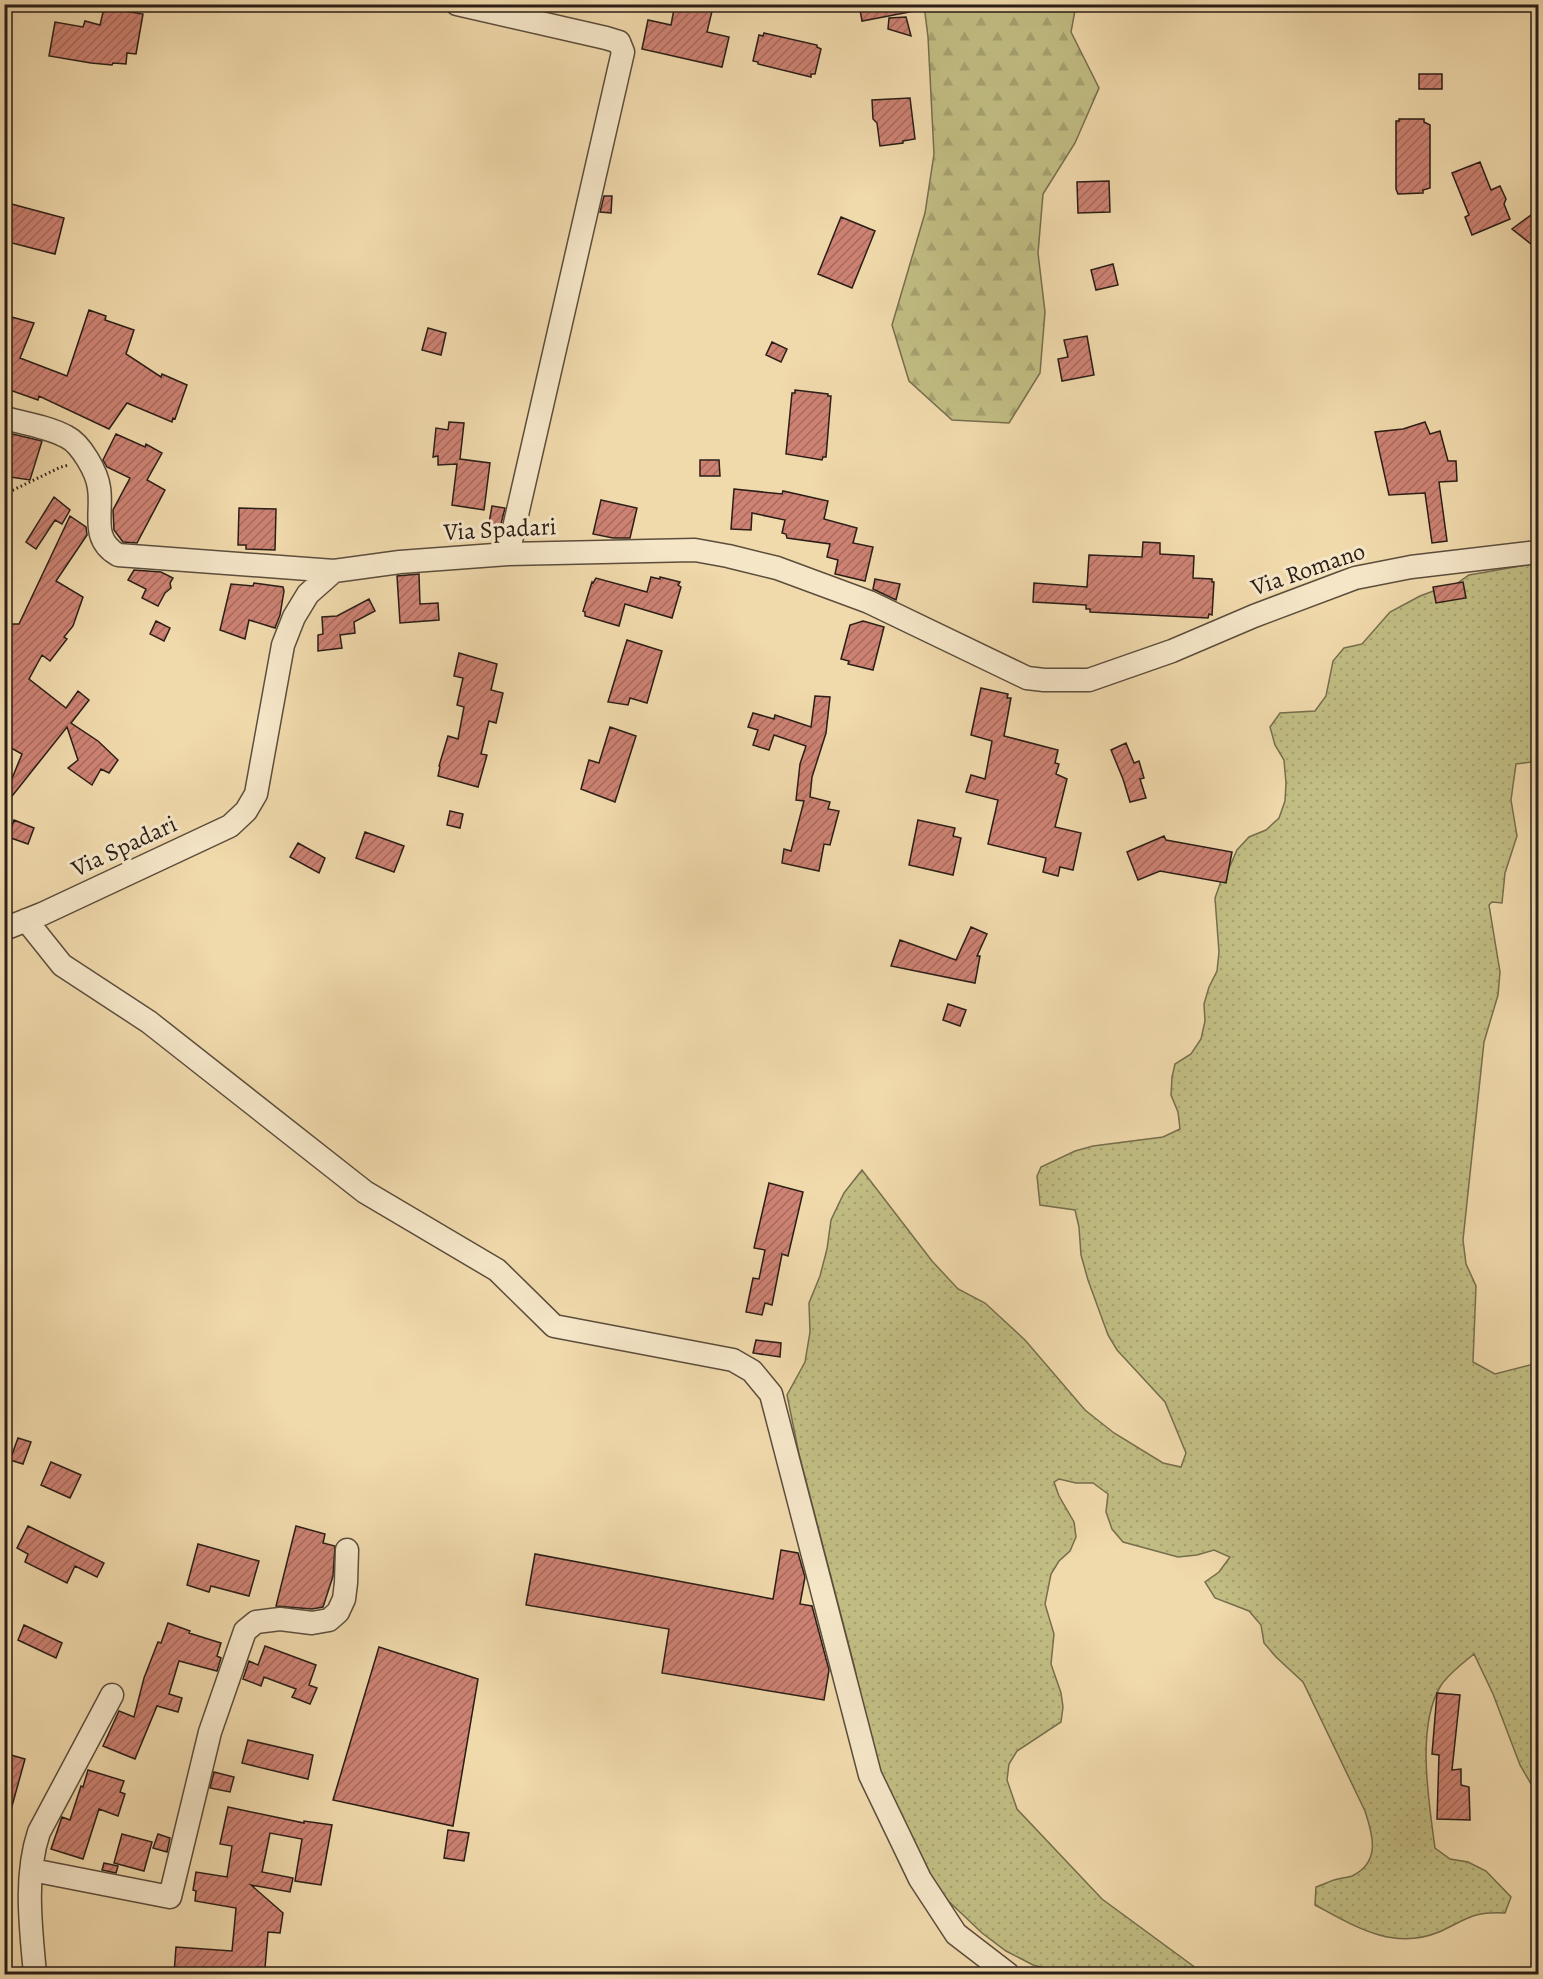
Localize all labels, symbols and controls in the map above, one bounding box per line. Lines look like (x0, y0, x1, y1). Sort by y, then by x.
street label: Via Spadari (442, 510, 557, 548)
street label: Via Romano (1246, 535, 1369, 604)
street label: Via Spadari (65, 808, 182, 885)

